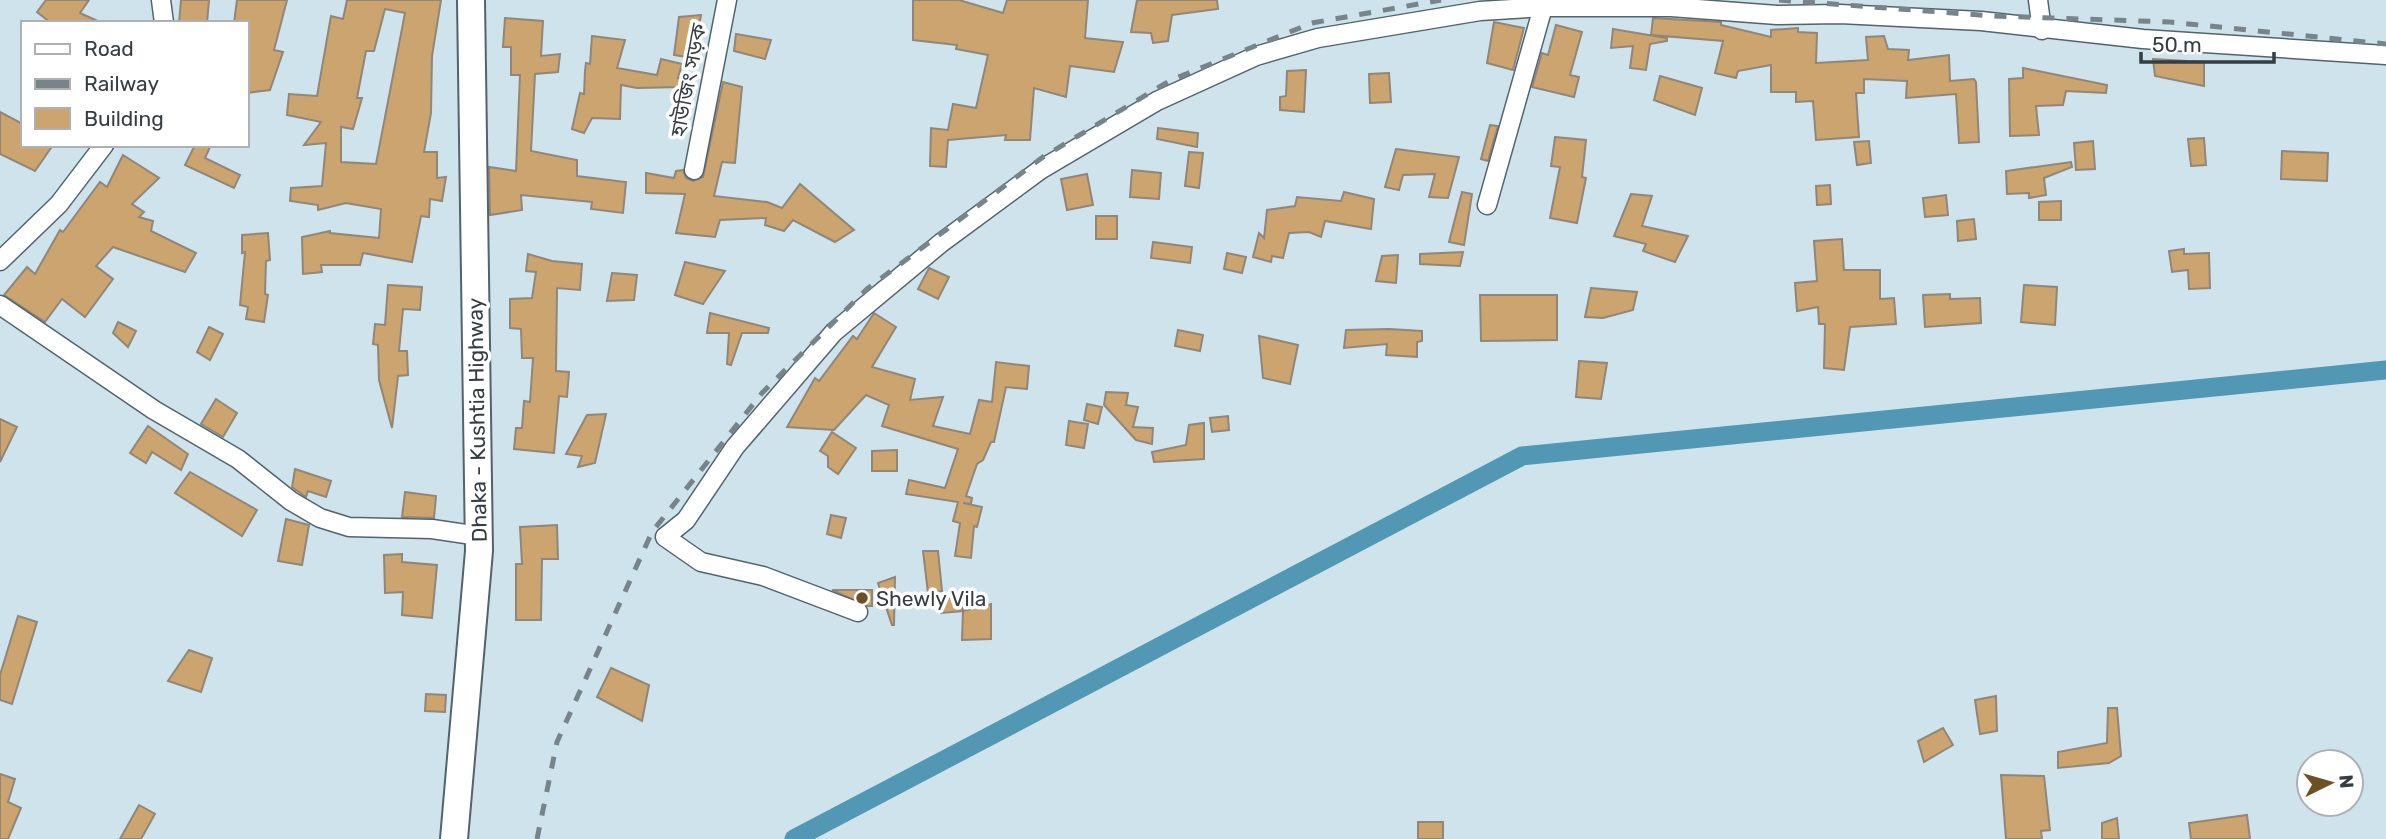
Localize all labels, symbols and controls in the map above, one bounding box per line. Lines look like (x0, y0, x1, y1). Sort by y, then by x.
street label: হাউজিং সড়ক (665, 20, 711, 140)
legend (21, 21, 248, 147)
scale bar (2141, 21, 2274, 65)
text: 50 m (2152, 32, 2202, 57)
text: Road (84, 36, 134, 61)
text: Railway (84, 71, 159, 96)
text: Building (84, 106, 164, 131)
street label: Dhaka - Kushtia Highway (462, 297, 492, 542)
place label: Shewly Vila (876, 586, 986, 611)
marker: Shewly Vila (854, 590, 870, 606)
north arrow (2295, 748, 2365, 818)
text: N (2334, 774, 2358, 789)

